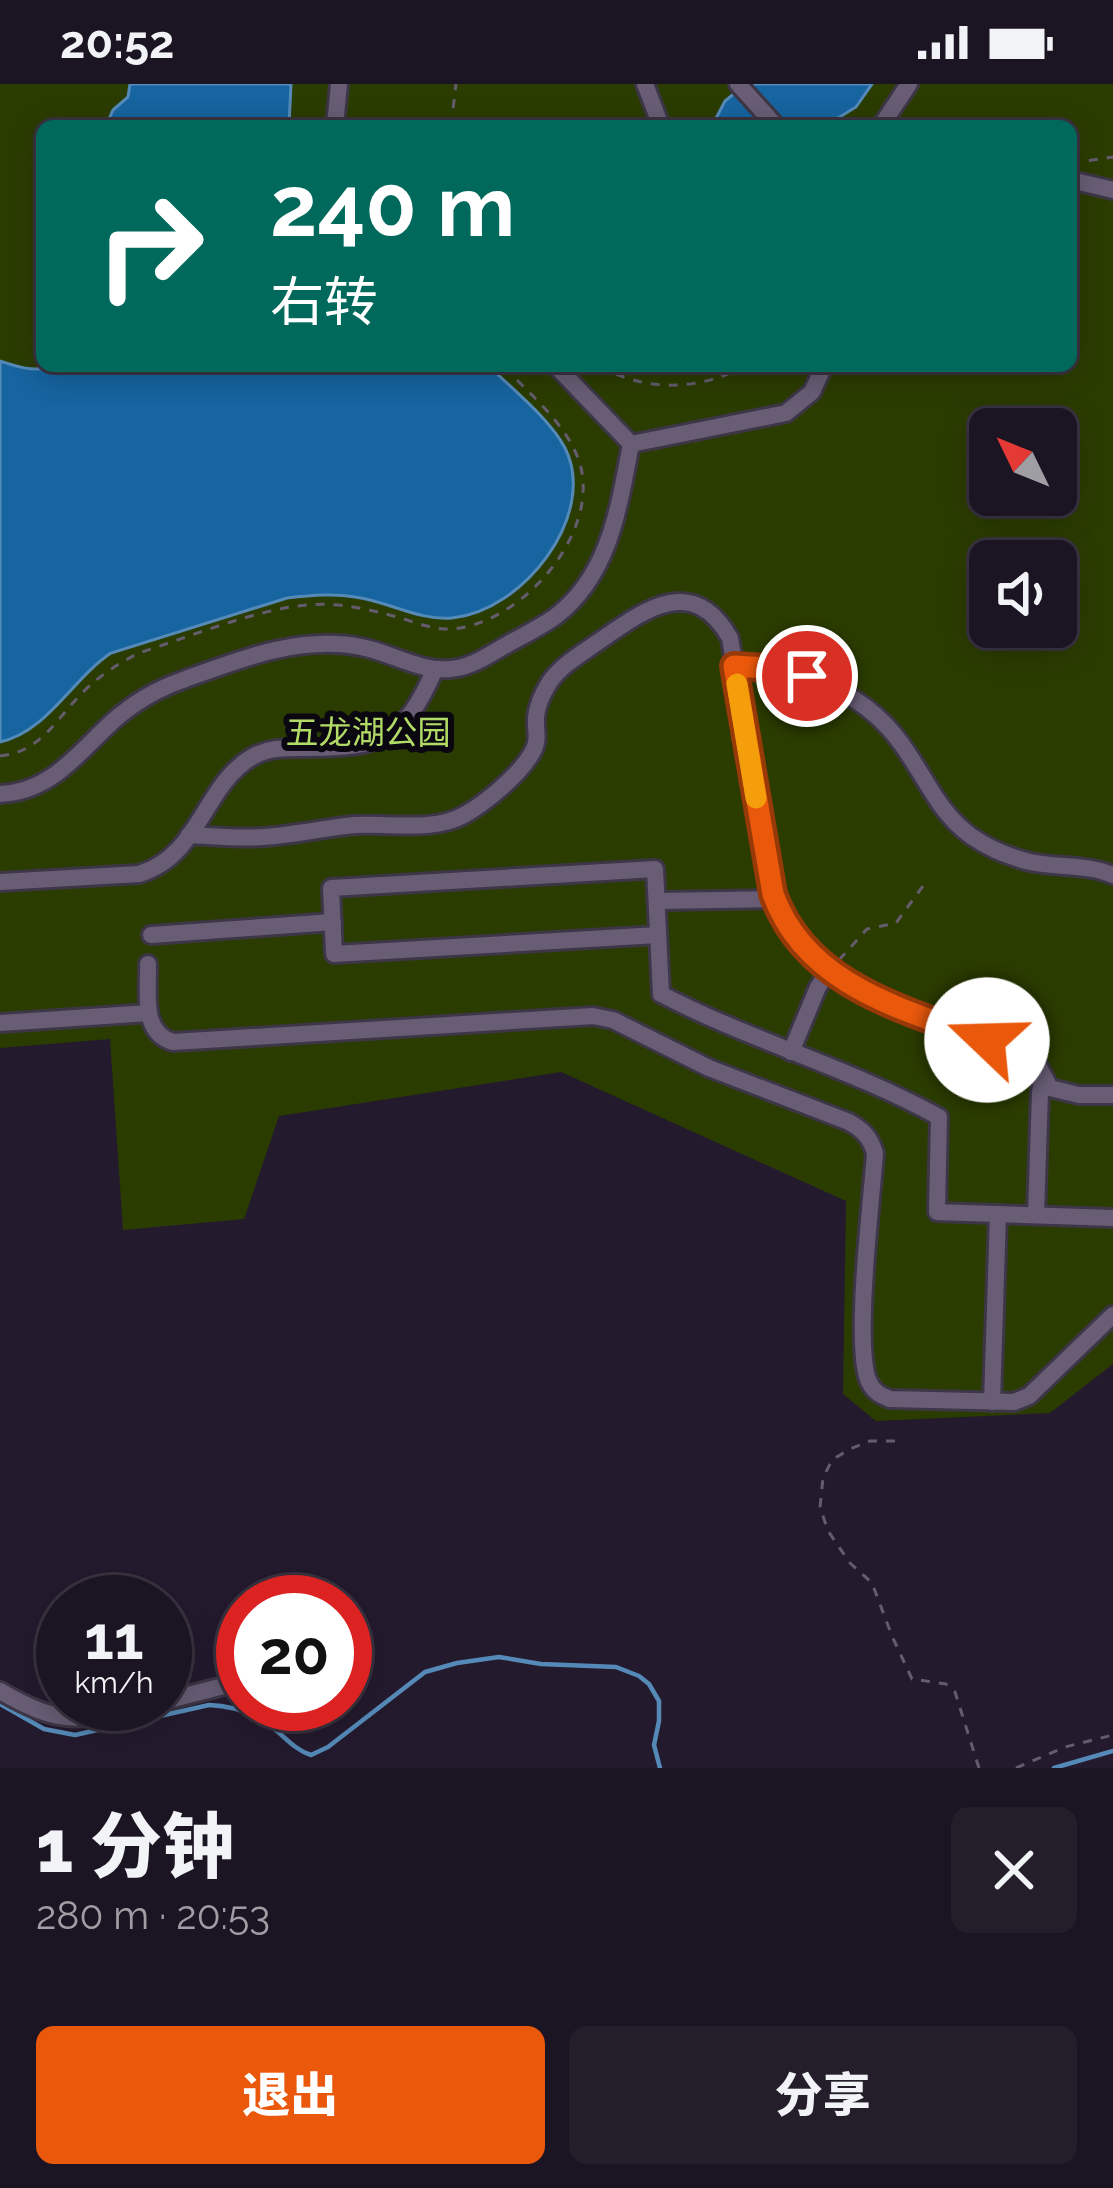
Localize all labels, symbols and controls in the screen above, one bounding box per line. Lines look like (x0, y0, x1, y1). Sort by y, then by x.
text: 20:52 (60, 16, 174, 69)
text: 240 m (270, 157, 515, 256)
icon: right (72, 168, 228, 324)
text: 右转 (270, 270, 378, 334)
north arrow (969, 408, 1077, 516)
map controls (969, 408, 1077, 648)
button: sound (969, 540, 1077, 648)
pin (756, 625, 858, 727)
icon: arrive (774, 643, 840, 709)
park label: 五龙湖公园 (286, 713, 451, 752)
position arrow (924, 977, 1050, 1103)
speed limit sign: 20 (216, 1575, 372, 1731)
text: 11 (84, 1603, 144, 1673)
text: km/h (74, 1665, 154, 1700)
text: 1 分钟 (36, 1804, 234, 1889)
button: close (951, 1807, 1077, 1933)
text: 280 m · 20:53 (36, 1892, 270, 1938)
button: 退出 (36, 2026, 545, 2164)
button: 分享 (569, 2026, 1077, 2164)

